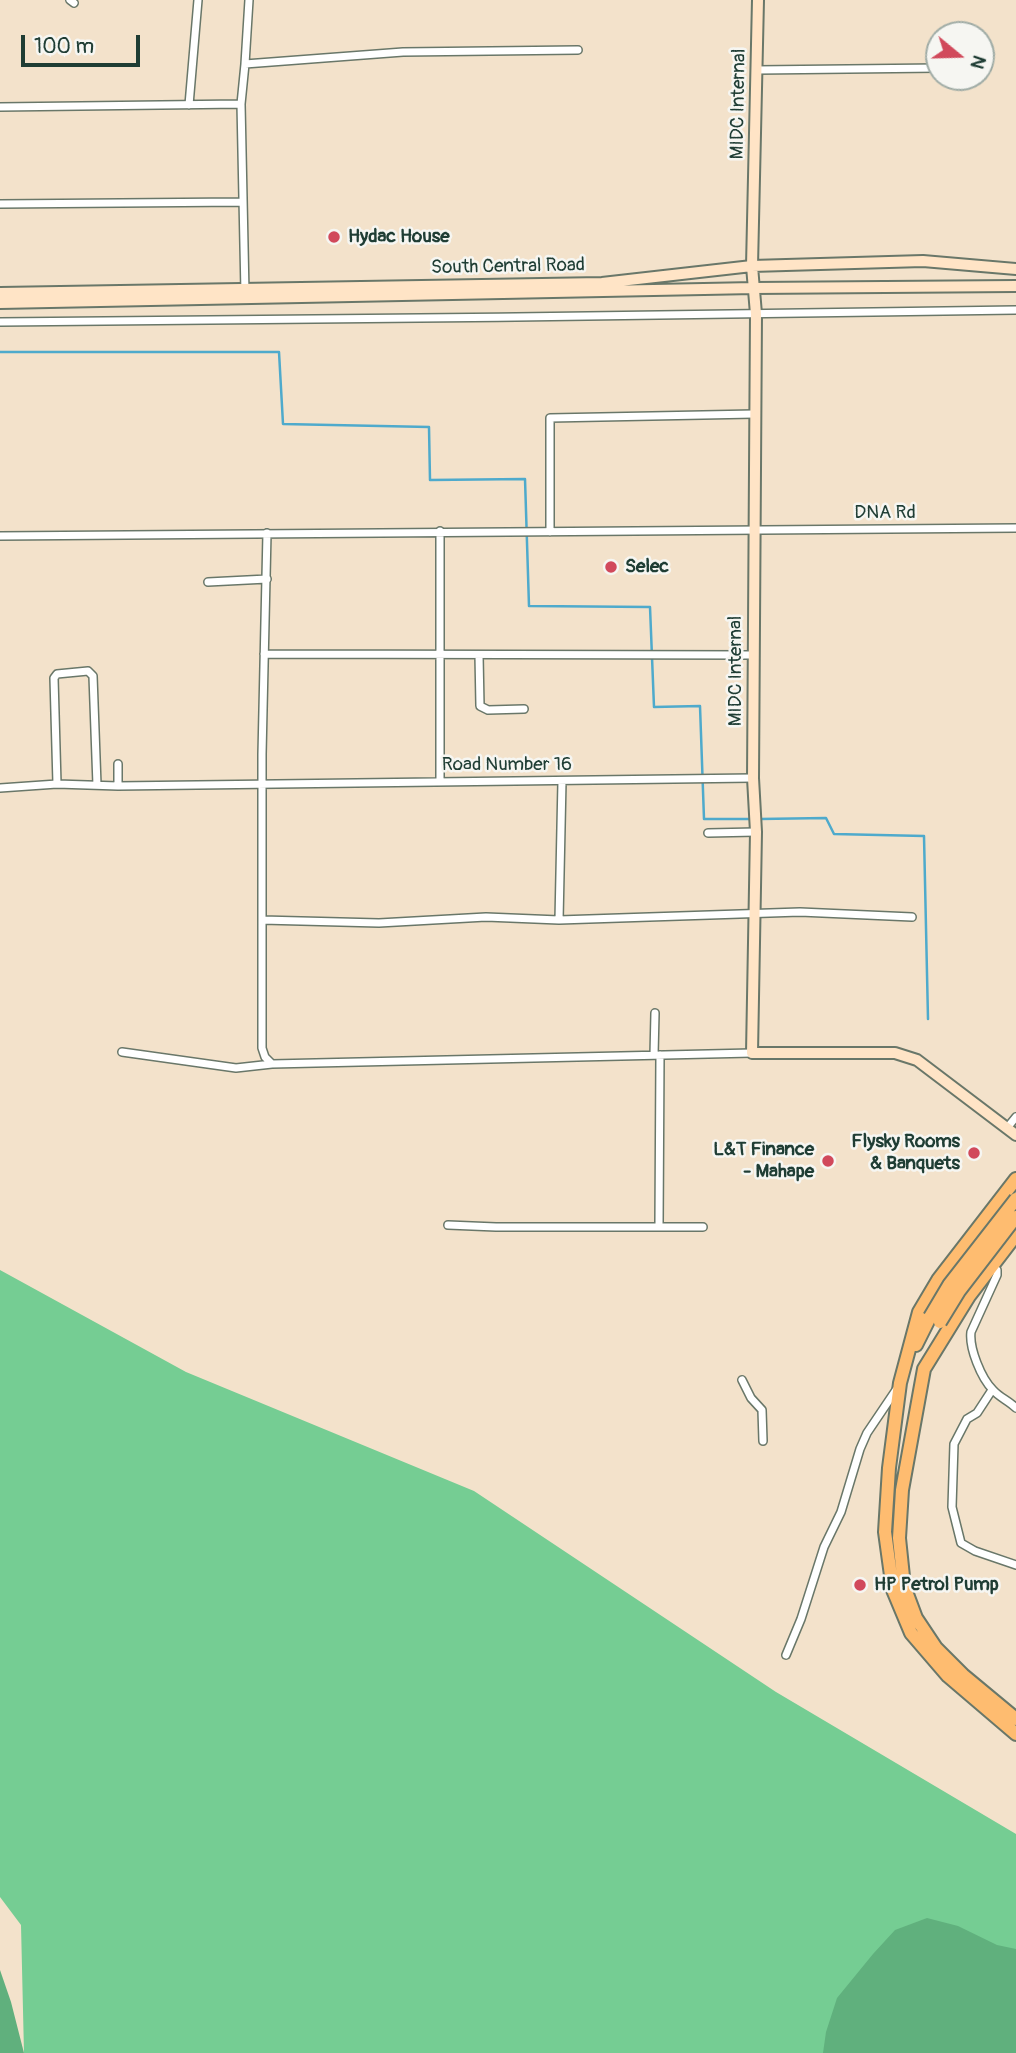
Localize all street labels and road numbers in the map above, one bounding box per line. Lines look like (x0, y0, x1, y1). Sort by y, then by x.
street label: MIDC Internal (727, 48, 751, 160)
street label: South Central Road (431, 254, 585, 280)
street label: DNA Rd (854, 502, 916, 524)
street label: MIDC Internal (725, 616, 747, 726)
street label: Road Number 16 (442, 754, 572, 776)

